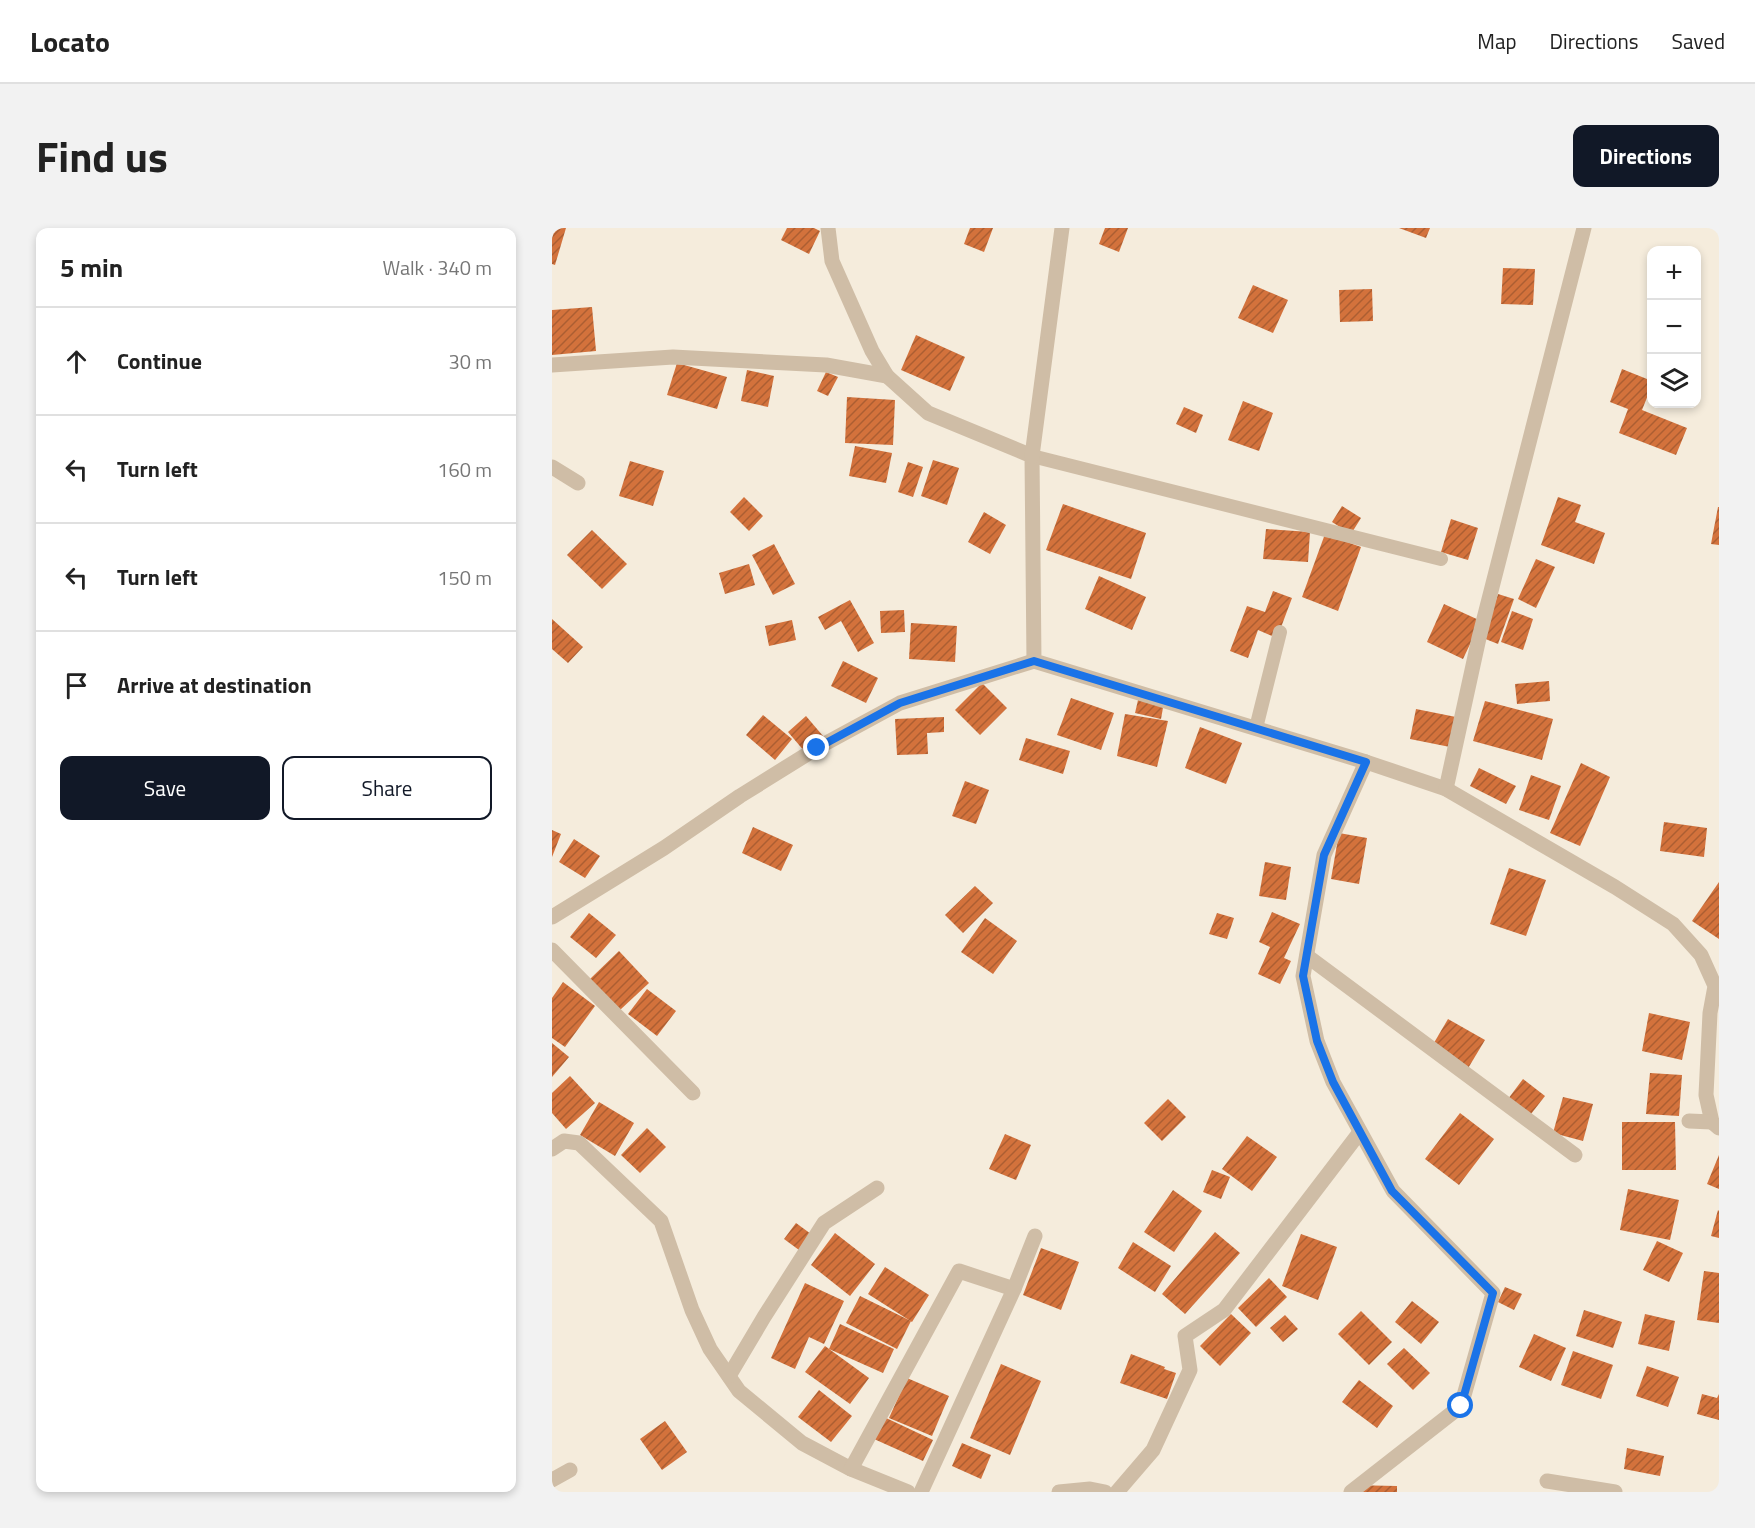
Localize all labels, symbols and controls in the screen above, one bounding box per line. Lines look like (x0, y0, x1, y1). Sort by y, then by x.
text: Locato (30, 20, 110, 63)
text: Map (1477, 25, 1517, 57)
text: Directions (1550, 25, 1639, 57)
text: Saved (1672, 25, 1725, 57)
text: Find us (36, 124, 168, 188)
button: Directions (1573, 125, 1719, 187)
map controls (1647, 246, 1701, 408)
button: + (1647, 246, 1701, 300)
text: 5 min (60, 248, 123, 287)
text: Walk · 340 m (383, 252, 492, 283)
button: − (1647, 300, 1701, 354)
text: Continue (117, 344, 202, 378)
icon: ahead (60, 345, 93, 378)
text: 30 m (448, 346, 492, 377)
button: layers (1647, 354, 1701, 408)
text: Turn left (117, 452, 198, 486)
icon: left (60, 453, 93, 486)
text: 160 m (437, 454, 492, 485)
text: Turn left (117, 560, 198, 594)
icon: left (60, 561, 93, 594)
text: 150 m (437, 562, 492, 593)
text: Arrive at destination (117, 668, 312, 702)
icon: arrive (60, 669, 93, 702)
route end (803, 734, 829, 760)
button: Save (60, 756, 270, 820)
button: Share (282, 756, 492, 820)
route start (1447, 1392, 1473, 1418)

